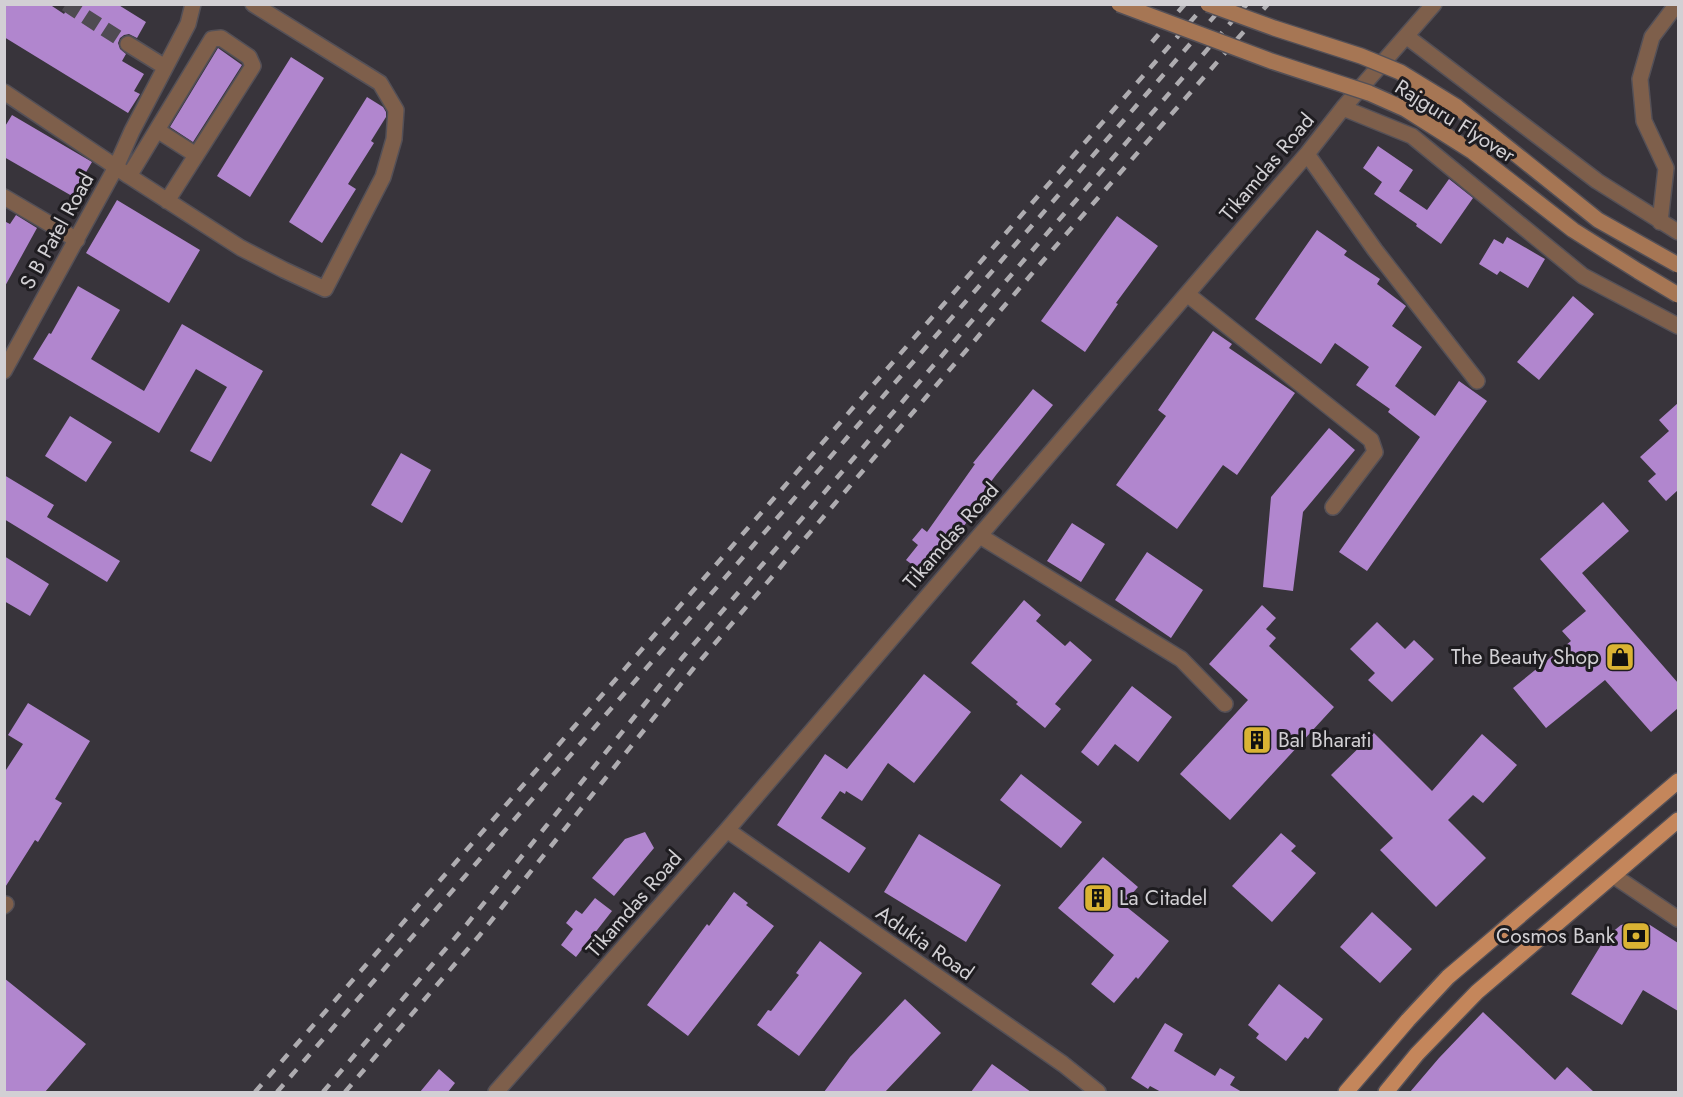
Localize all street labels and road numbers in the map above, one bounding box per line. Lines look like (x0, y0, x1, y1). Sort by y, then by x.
street label: Rajguru Flyover (1389, 72, 1522, 170)
street label: Tikamdas Road (1213, 106, 1321, 228)
street label: S B Patel Road (13, 167, 101, 295)
street label: Tikamdas Road (896, 476, 1006, 596)
street label: Tikamdas Road (579, 844, 689, 964)
street label: Adukia Road (870, 898, 980, 988)

